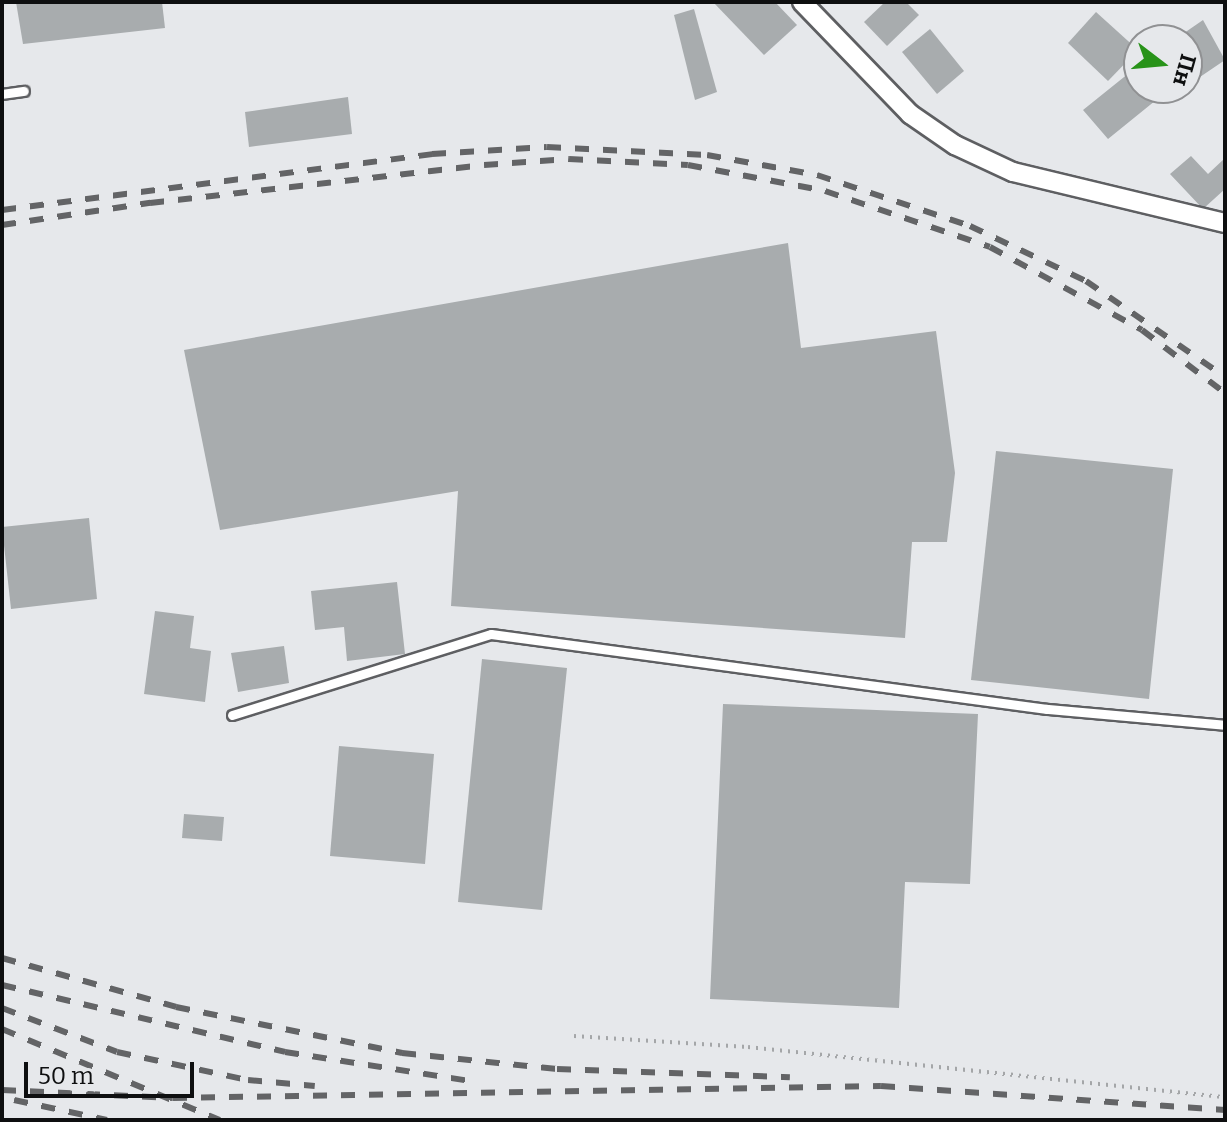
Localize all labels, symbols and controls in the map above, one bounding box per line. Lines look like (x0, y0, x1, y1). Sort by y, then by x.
north arrow (1123, 24, 1203, 104)
text: Пн (1167, 51, 1202, 89)
scale bar (28, 1046, 198, 1096)
text: 50 m (38, 1062, 94, 1090)

